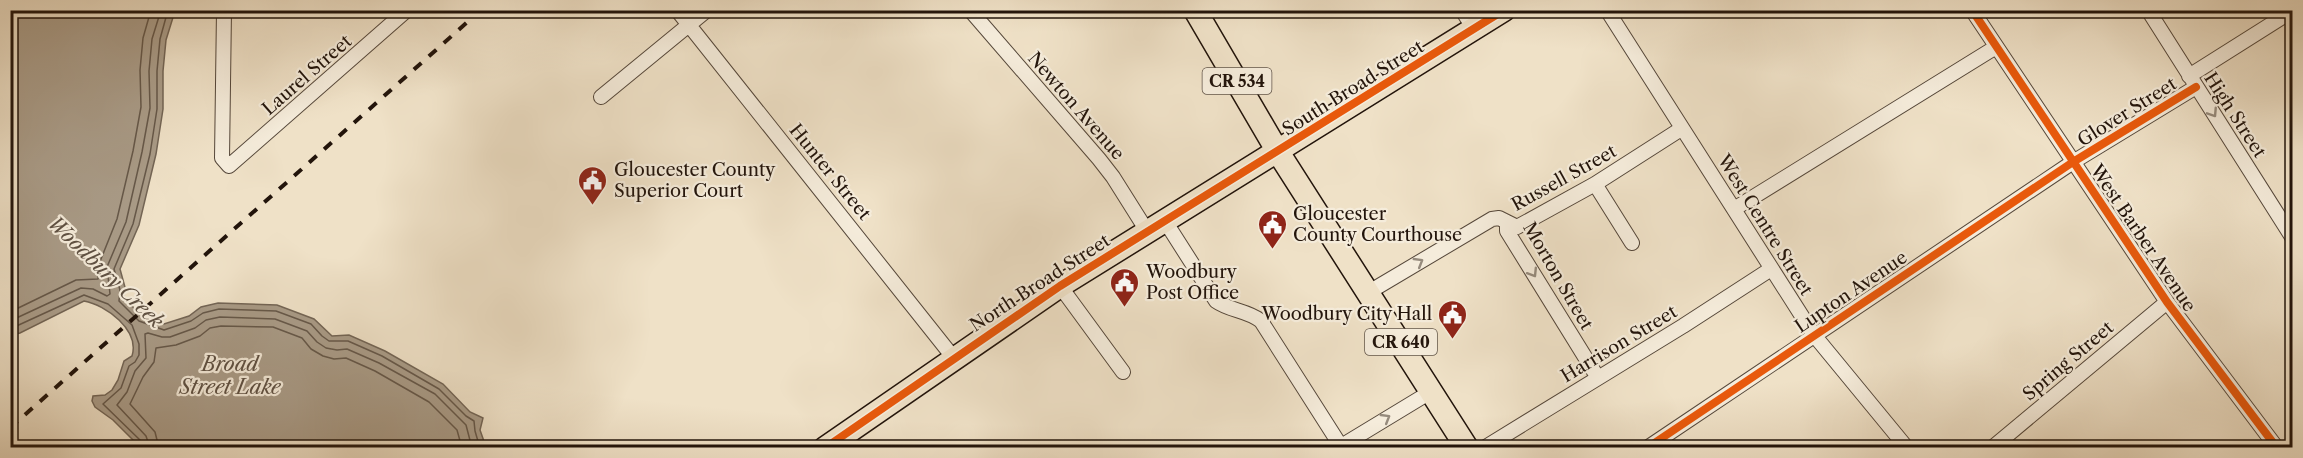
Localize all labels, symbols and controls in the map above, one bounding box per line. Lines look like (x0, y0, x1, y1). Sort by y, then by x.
street label: Laurel Street (258, 30, 357, 120)
street label: South Broad Street (1278, 35, 1428, 140)
street label: Newton Avenue (1023, 48, 1129, 164)
road number: CR 534 (1202, 68, 1272, 94)
street label: High Street (2199, 68, 2271, 162)
street label: Glover Street (2073, 72, 2181, 151)
one-way arrow (2206, 107, 2217, 118)
street label: Hunter Street (785, 120, 876, 225)
street label: Russell Street (1508, 140, 1621, 216)
street label: West Centre Street (1712, 150, 1818, 300)
place label: Gloucester County Superior Court (614, 159, 776, 202)
street label: West Barber Avenue (2085, 159, 2200, 316)
public building icon: Gloucester County Superior Court (577, 164, 609, 206)
place label: Gloucester County Courthouse (1293, 203, 1462, 246)
public building icon: Gloucester County Courthouse (1256, 208, 1288, 250)
water label: Woodbury Creek (43, 211, 169, 334)
street label: Morton Street (1518, 218, 1598, 334)
street label: North Broad Street (966, 229, 1115, 337)
street label: Lupton Avenue (1791, 246, 1911, 338)
one-way arrow (1413, 258, 1423, 269)
place label: Woodbury Post Office (1145, 261, 1239, 304)
public building icon: Woodbury Post Office (1109, 266, 1141, 308)
one-way arrow (1525, 267, 1537, 277)
public building icon: Woodbury City Hall (1437, 298, 1469, 340)
street label: Harrison Street (1557, 300, 1682, 387)
place label: Woodbury City Hall (1261, 303, 1432, 325)
street label: Spring Street (2018, 316, 2118, 405)
road number: CR 640 (1365, 329, 1437, 355)
water label: Broad Street Lake (178, 352, 282, 399)
one-way arrow (1380, 414, 1390, 426)

